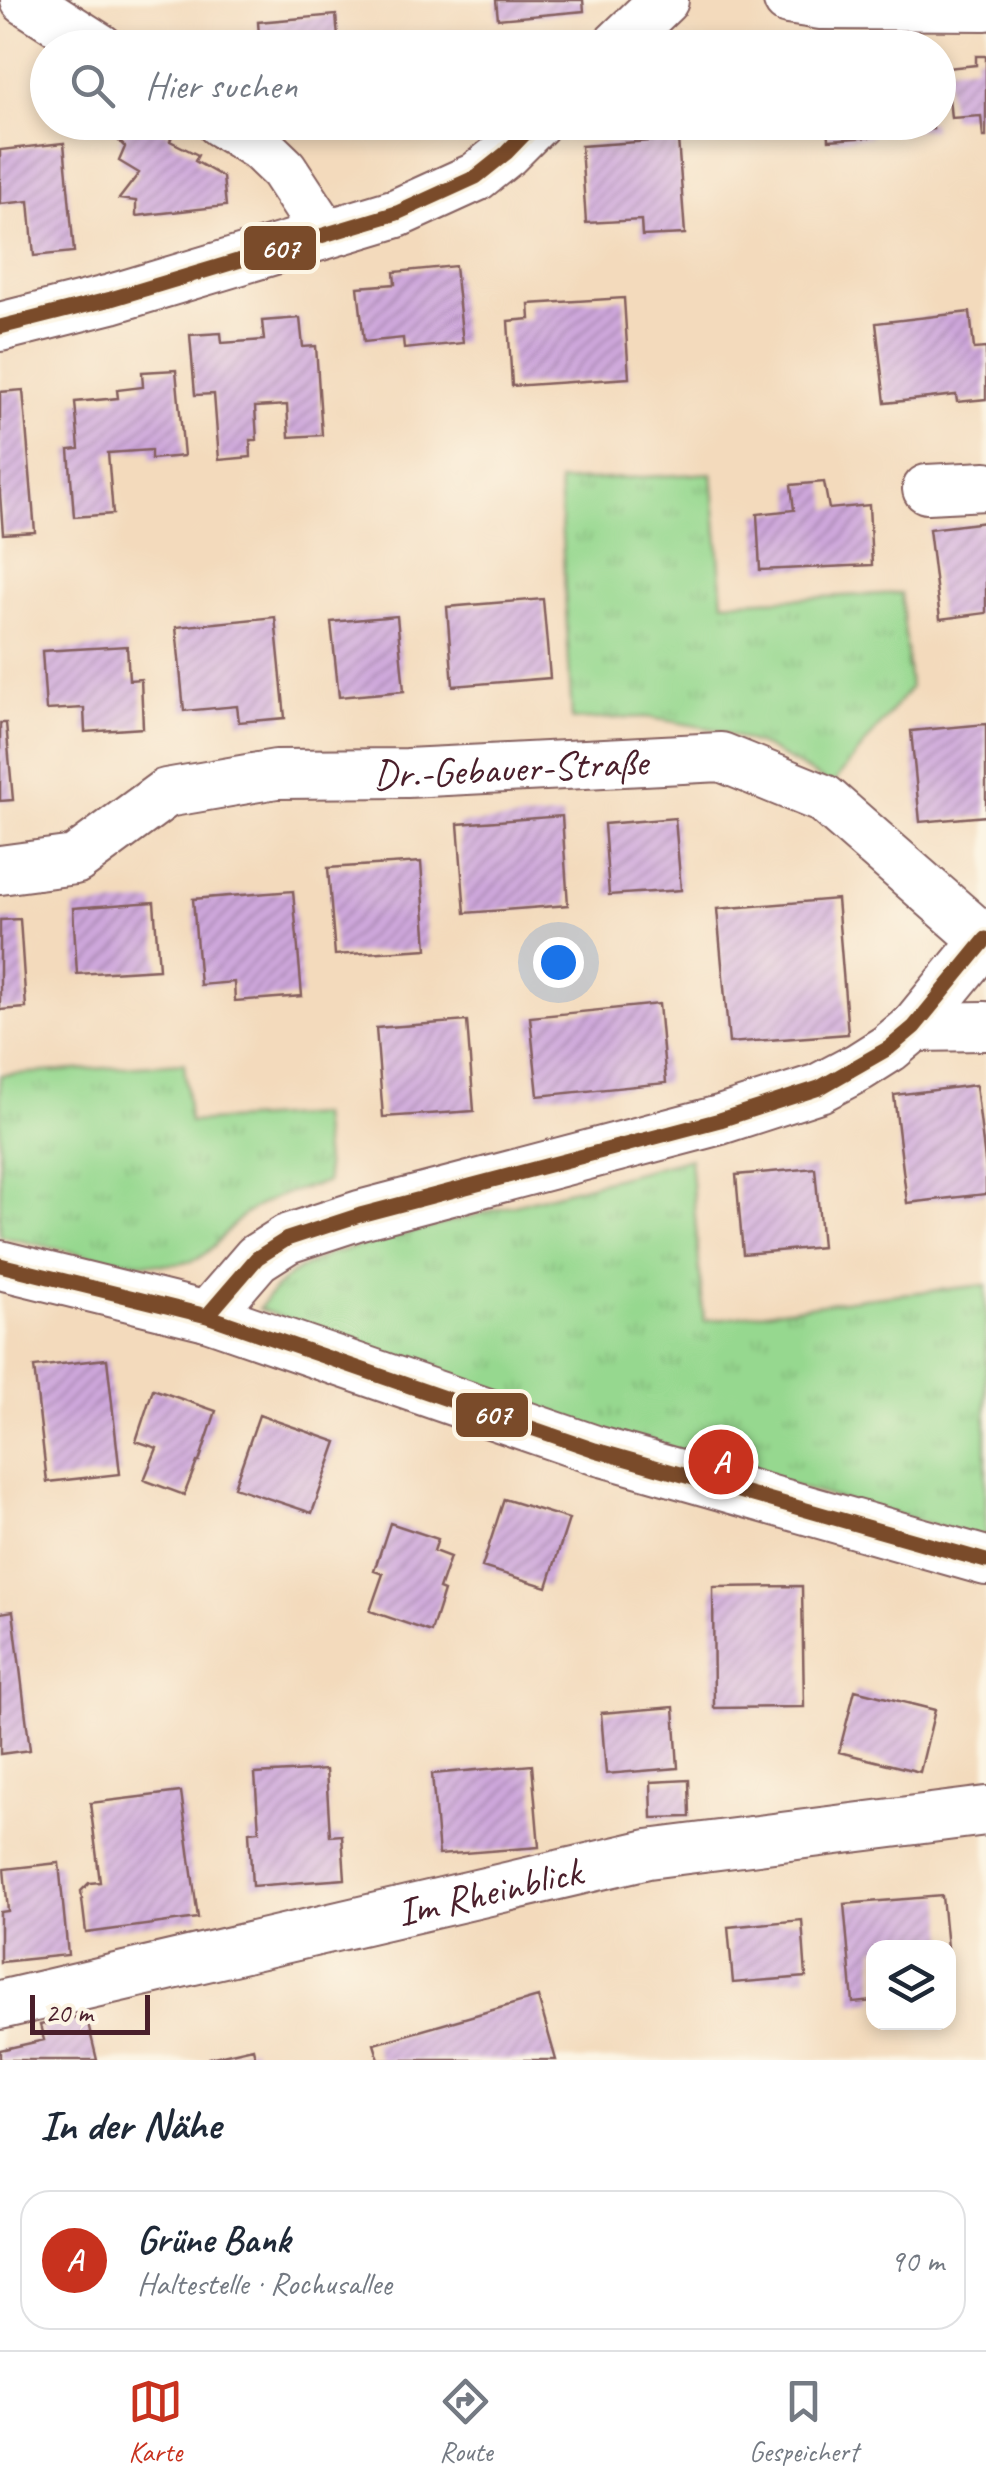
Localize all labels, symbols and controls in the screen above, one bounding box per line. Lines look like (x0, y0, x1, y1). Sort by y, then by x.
search box (30, 30, 956, 140)
icon: search (65, 58, 120, 113)
text: Hier suchen (145, 62, 297, 109)
line badge: 607 (242, 224, 318, 272)
text: 607 (261, 231, 302, 266)
street label: Dr.-Gebauer-Straße (373, 737, 652, 799)
your location (533, 937, 584, 988)
line badge: 607 (454, 1391, 530, 1439)
text: 607 (473, 1397, 514, 1432)
pin: A (688, 1424, 754, 1500)
street label: Im Rheinblick (392, 1846, 589, 1938)
map controls (866, 1940, 956, 2030)
button: layers (866, 1940, 956, 2030)
scale bar (30, 1990, 150, 2034)
text: 20 m (45, 1995, 93, 2030)
text: In der Nähe (40, 2099, 221, 2152)
text: Grüne Bank (137, 2216, 290, 2263)
text: A (66, 2240, 83, 2281)
text: 90 m (890, 2240, 944, 2281)
text: Haltestelle · Rochusallee (137, 2263, 392, 2304)
tab: Karte (128, 2374, 183, 2469)
tab: Route (438, 2374, 493, 2469)
tab: Gespeichert (749, 2374, 858, 2469)

